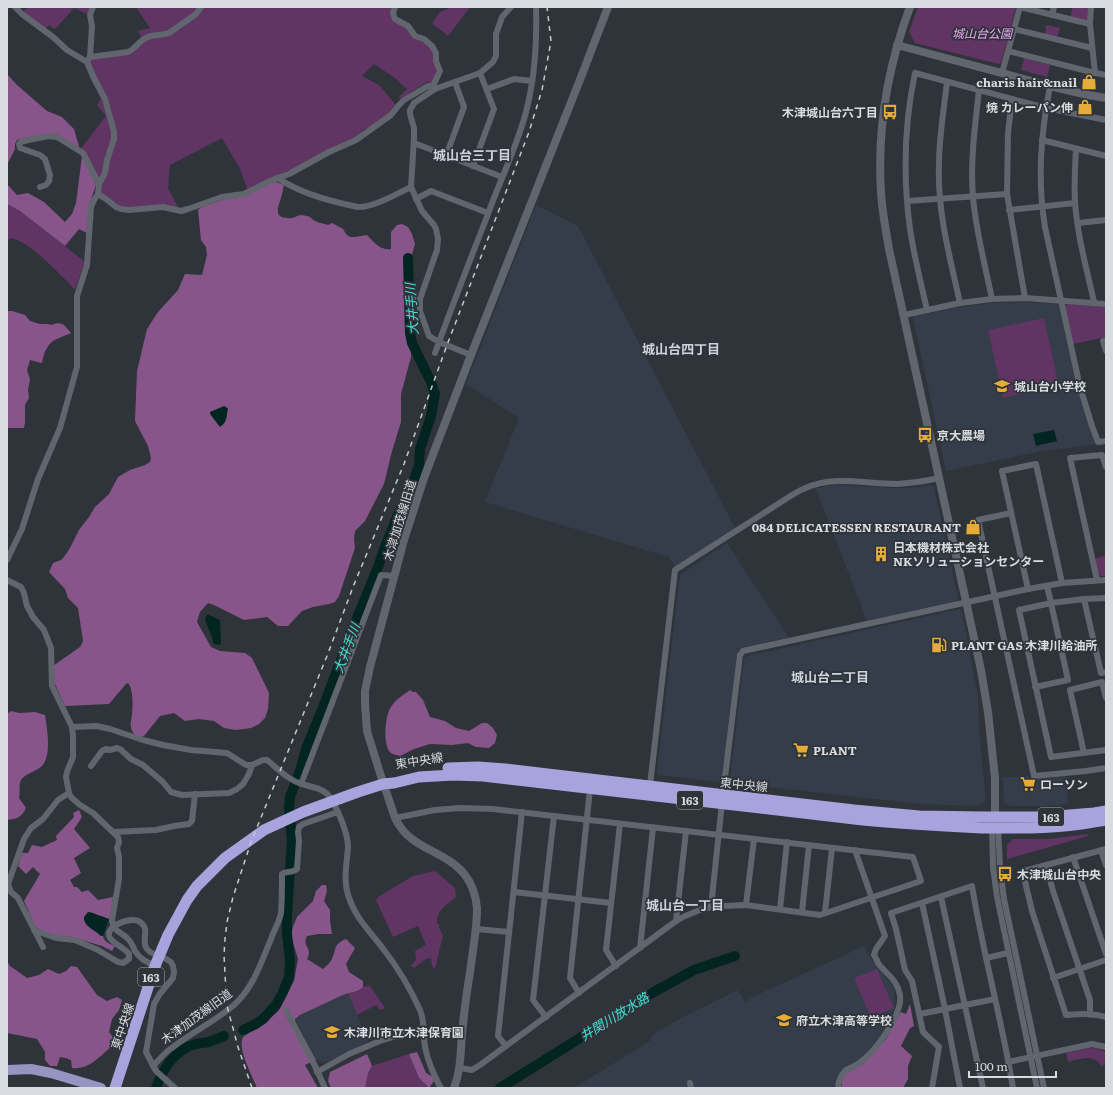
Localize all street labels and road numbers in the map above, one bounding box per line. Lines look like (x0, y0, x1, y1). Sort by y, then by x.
street label: 木津加茂線旧道 (378, 477, 420, 563)
street label: 東中央線 (394, 747, 444, 773)
street label: 東中央線 (719, 773, 769, 795)
road number: 163 (677, 791, 703, 809)
road number: 163 (1038, 808, 1064, 826)
road number: 163 (138, 968, 164, 986)
street label: 木津加茂線旧道 (157, 984, 235, 1048)
street label: 東中央線 (106, 1000, 138, 1052)

